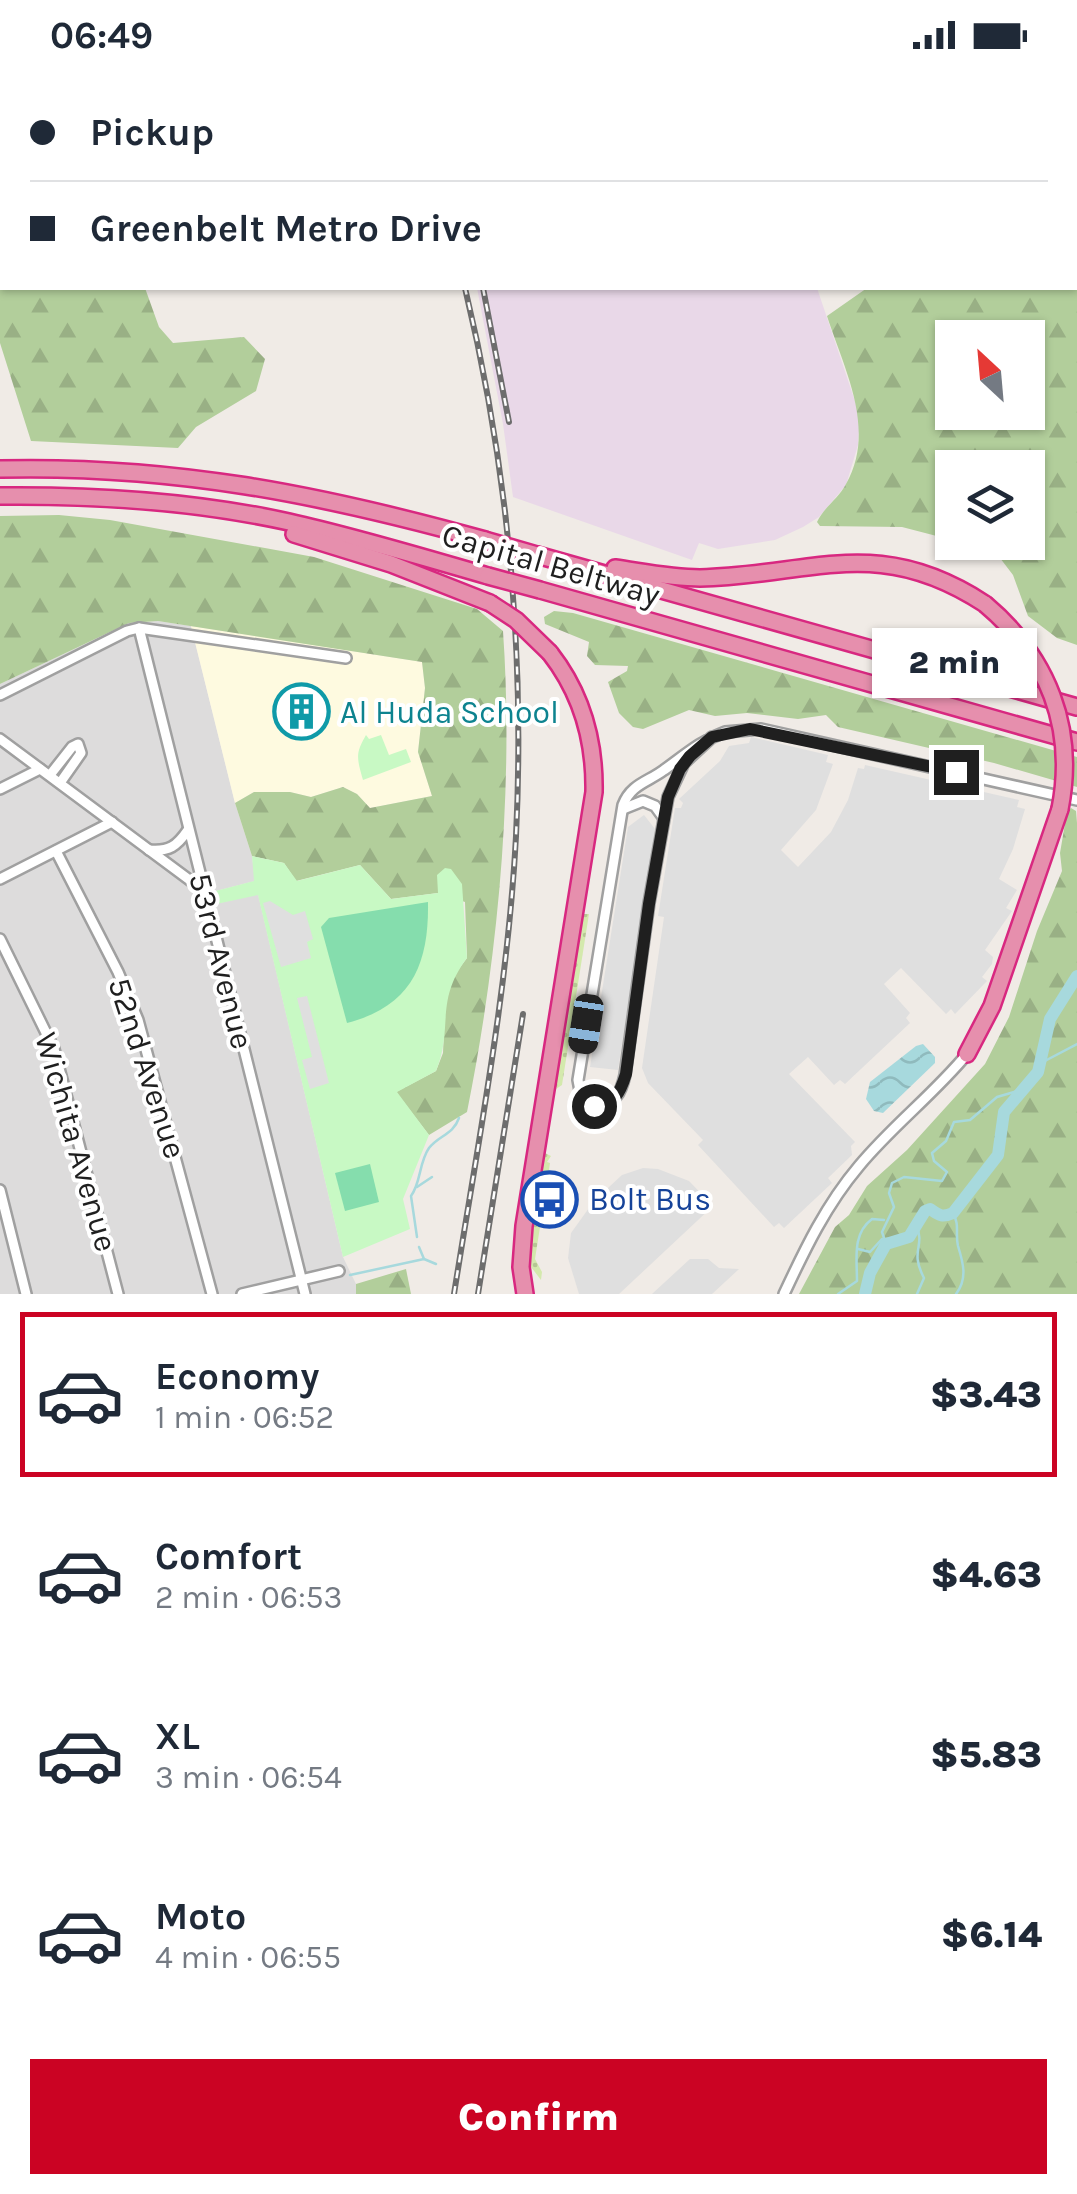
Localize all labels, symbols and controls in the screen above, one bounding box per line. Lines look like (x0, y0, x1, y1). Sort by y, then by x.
text: 06:49 (50, 13, 153, 58)
text: Pickup (90, 110, 214, 155)
text: Greenbelt Metro Drive (90, 206, 482, 251)
north arrow (935, 320, 1045, 430)
map controls (935, 320, 1045, 560)
button: layers (935, 450, 1045, 560)
street label: Capital Beltway (438, 516, 664, 614)
callout: 2 min (874, 627, 1038, 697)
text: 2 min (909, 644, 1000, 681)
building icon: Al Huda School (271, 682, 331, 742)
place label: Al Huda School (340, 694, 559, 731)
route end (934, 750, 979, 795)
street label: 53rd Avenue (181, 869, 261, 1053)
street label: 52nd Avenue (100, 973, 194, 1163)
car (566, 992, 606, 1056)
street label: Wichita Avenue (27, 1028, 125, 1256)
route start (572, 1084, 617, 1129)
bus stop icon: Bolt Bus (520, 1169, 580, 1229)
place label: Bolt Bus (589, 1181, 711, 1218)
icon: car (35, 1350, 125, 1440)
text: Economy (155, 1354, 319, 1399)
text: $3.43 (930, 1372, 1042, 1417)
text: 1 min · 06:52 (155, 1399, 334, 1436)
icon: car (35, 1530, 125, 1620)
text: Comfort (155, 1534, 302, 1579)
text: $4.63 (930, 1552, 1042, 1597)
text: 2 min · 06:53 (155, 1579, 343, 1616)
icon: car (35, 1710, 125, 1800)
text: XL (155, 1714, 200, 1759)
text: $5.83 (930, 1732, 1042, 1777)
text: 3 min · 06:54 (155, 1759, 342, 1796)
icon: car (35, 1890, 125, 1980)
text: Moto (155, 1894, 246, 1939)
text: $6.14 (941, 1912, 1042, 1957)
text: 4 min · 06:55 (155, 1939, 341, 1976)
button: Confirm (30, 2059, 1047, 2174)

